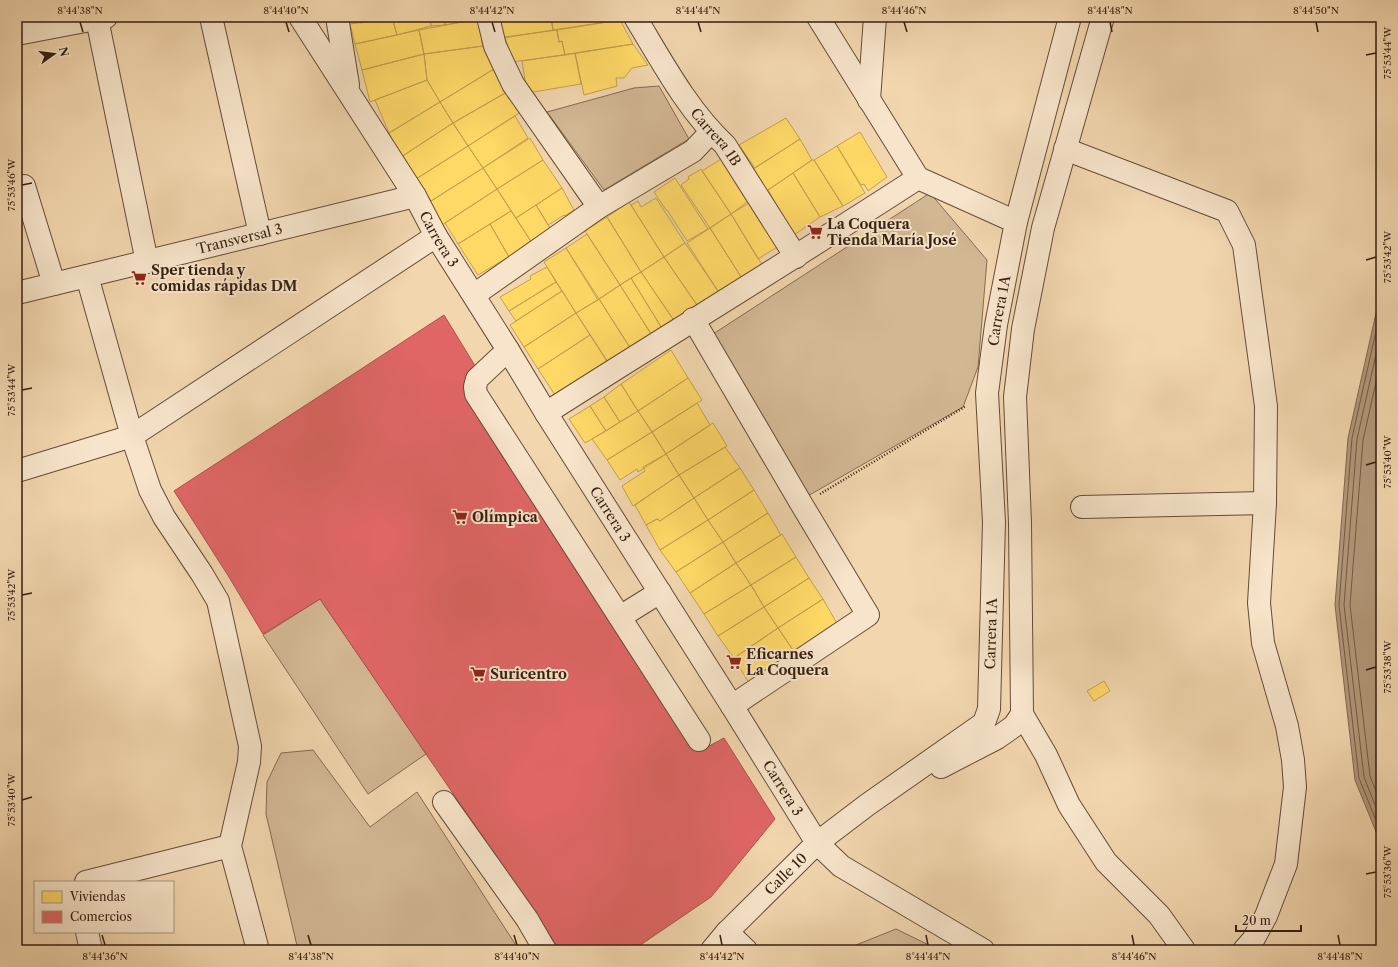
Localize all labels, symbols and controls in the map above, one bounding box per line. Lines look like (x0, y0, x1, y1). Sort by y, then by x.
text: 8°44'38"N (57, 4, 103, 17)
text: 8°44'40"N (263, 4, 309, 17)
text: 8°44'42"N (469, 4, 515, 17)
text: 8°44'44"N (675, 4, 721, 17)
text: 8°44'46"N (881, 4, 927, 17)
text: 8°44'48"N (1087, 4, 1133, 17)
text: 8°44'50"N (1293, 4, 1339, 17)
text: 75°53'44"W (1381, 26, 1394, 79)
north arrow (34, 34, 74, 74)
text: N (56, 45, 72, 58)
street label: Carrera 1B (687, 104, 745, 169)
text: 75°53'46"W (5, 158, 18, 211)
street label: Carrera 3 (415, 208, 462, 271)
place label: La Coquera Tienda María José (827, 215, 957, 249)
street label: Transversal 3 (195, 220, 284, 258)
supermarket icon: La Coquera Tienda María José (806, 223, 824, 241)
text: 75°53'42"W (1381, 230, 1394, 283)
place label: Sper tienda y comidas rápidas DM (151, 261, 298, 295)
supermarket icon: Sper tienda y comidas rápidas DM (130, 269, 148, 287)
street label: Carrera 1A (984, 273, 1015, 347)
text: 75°53'44"W (5, 363, 18, 416)
text: 75°53'40"W (1381, 434, 1394, 489)
street label: Carrera 3 (586, 483, 634, 545)
supermarket icon: Olímpica (451, 508, 469, 526)
place label: Olímpica (472, 508, 539, 526)
text: 75°53'42"W (5, 568, 18, 621)
street label: Carrera 1A (981, 597, 1001, 669)
text: 75°53'38"W (1381, 640, 1394, 693)
place label: Eficarnes La Coquera (746, 645, 830, 679)
supermarket icon: Eficarnes La Coquera (725, 653, 743, 671)
supermarket icon: Suricentro (469, 665, 487, 683)
place label: Suricentro (490, 665, 567, 683)
street label: Carrera 3 (759, 757, 807, 819)
text: 75°53'40"W (5, 772, 18, 827)
text: 75°53'36"W (1381, 845, 1394, 898)
street label: Calle 10 (761, 849, 811, 899)
legend (34, 881, 174, 933)
text: Viviendas (69, 889, 125, 904)
scale bar (1236, 907, 1301, 933)
text: Comercios (70, 909, 132, 924)
text: 20 m (1242, 913, 1271, 928)
text: 8°44'36"N (82, 950, 128, 963)
text: 8°44'38"N (288, 950, 334, 963)
text: 8°44'40"N (494, 950, 540, 963)
text: 8°44'42"N (699, 950, 745, 963)
text: 8°44'44"N (905, 950, 951, 963)
text: 8°44'46"N (1111, 950, 1157, 963)
text: 8°44'48"N (1317, 950, 1363, 963)

